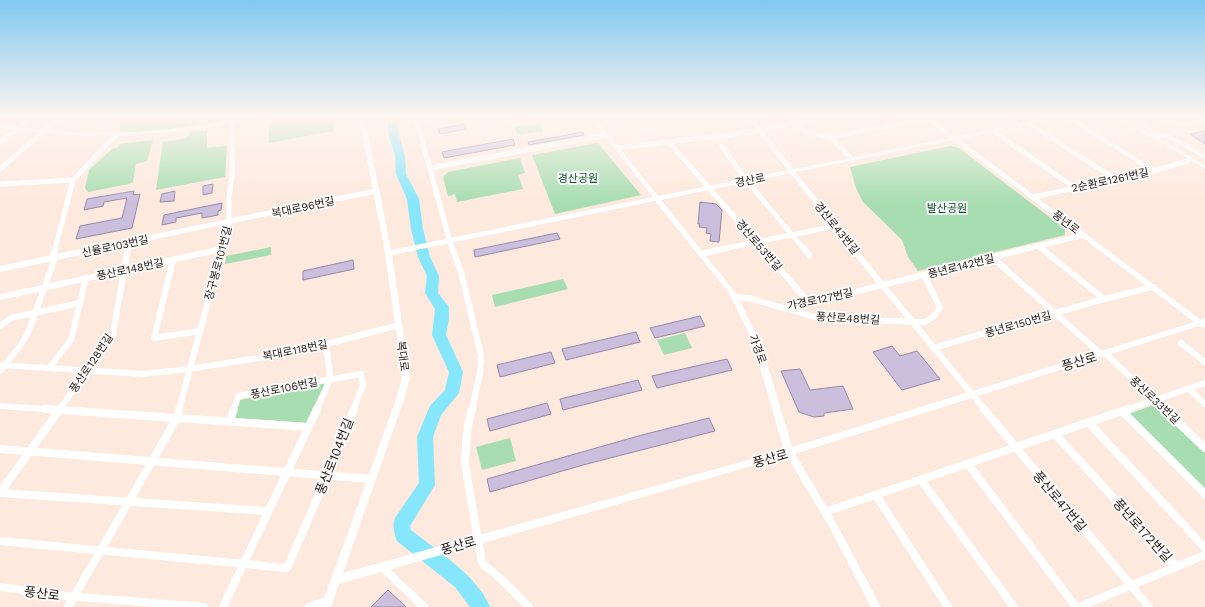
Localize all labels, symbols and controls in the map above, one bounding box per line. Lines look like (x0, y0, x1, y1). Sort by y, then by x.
street label: 2순환로1261번길 (1070, 166, 1150, 195)
street label: 경산로 (734, 171, 766, 190)
park label: 경산공원 (558, 172, 598, 185)
street label: 복대로96번길 (270, 194, 336, 221)
street label: 경산로43번길 (812, 199, 862, 257)
park label: 발산공원 (927, 202, 967, 215)
street label: 풍년로 (1050, 208, 1082, 237)
street label: 경산로53번길 (733, 217, 784, 274)
street label: 장구봉로101번길 (202, 225, 235, 302)
street label: 신율로103번길 (81, 233, 150, 260)
street label: 풍년로142번길 (927, 252, 996, 281)
street label: 풍산로148번길 (95, 256, 165, 283)
street label: 가경로127번길 (786, 286, 854, 313)
street label: 풍년로150번길 (984, 309, 1053, 340)
street label: 풍산로48번길 (816, 310, 880, 327)
street label: 풍산로128번길 (67, 331, 116, 395)
street label: 가경로 (746, 333, 769, 366)
street label: 복대로118번길 (261, 338, 329, 363)
street label: 복대로 (394, 340, 411, 372)
street label: 풍산로 (1060, 349, 1099, 374)
street label: 풍산로33번길 (1127, 374, 1182, 427)
street label: 풍산로106번길 (249, 376, 319, 401)
street label: 풍산로104번길 (312, 416, 357, 497)
street label: 풍산로 (751, 446, 789, 471)
street label: 풍산로47번길 (1030, 468, 1089, 535)
street label: 풍년로172번길 (1110, 496, 1175, 565)
street label: 풍산로 (439, 533, 477, 558)
street label: 풍산로 (23, 584, 61, 603)

